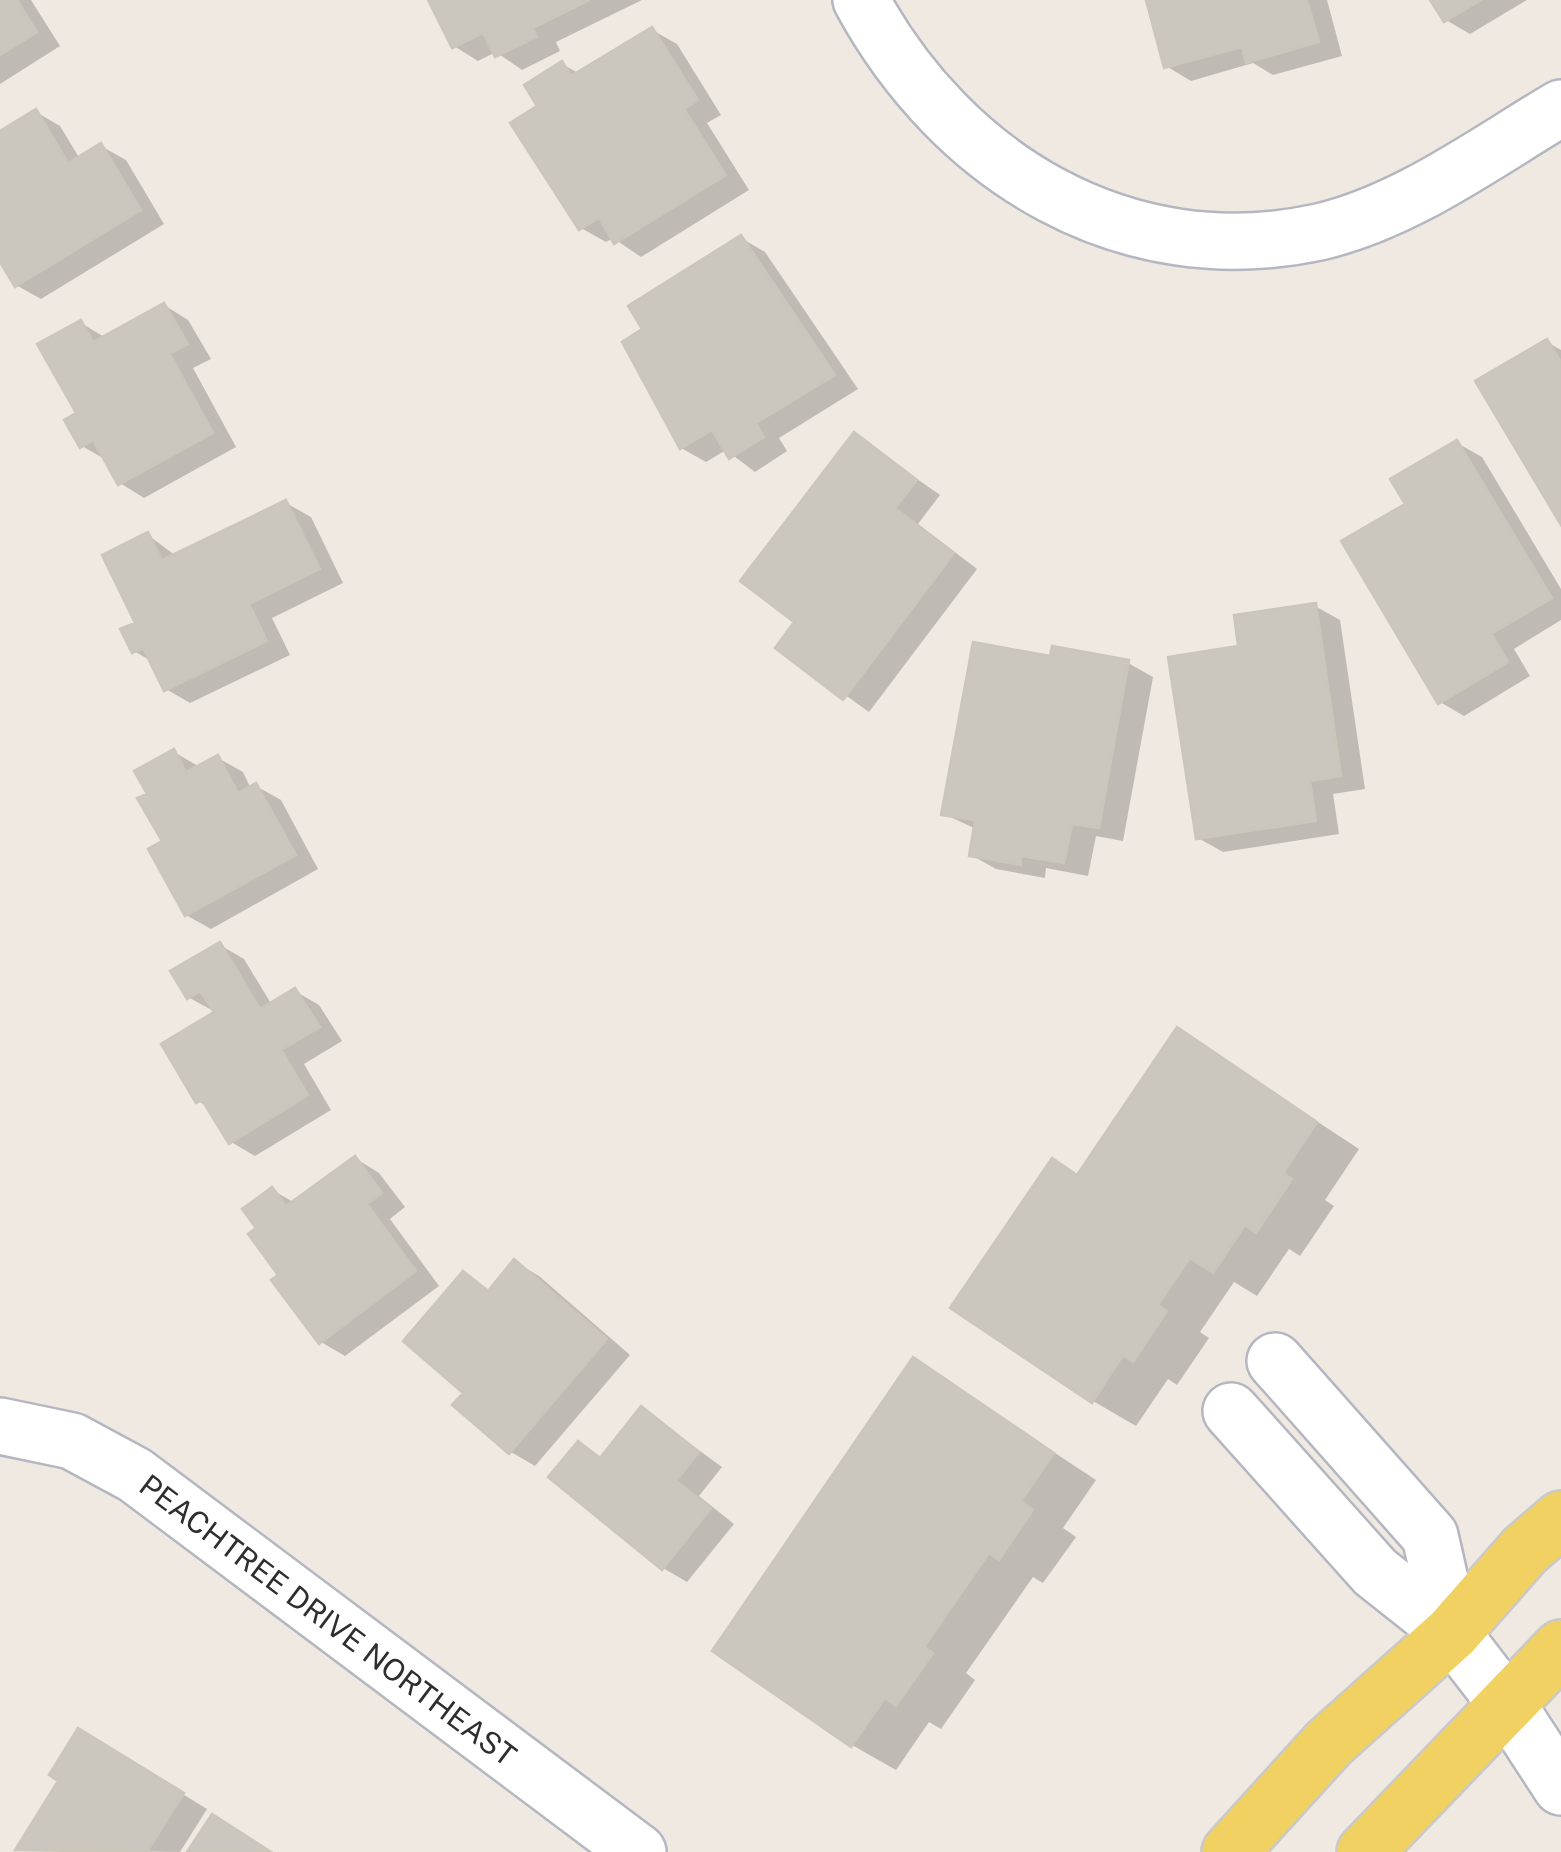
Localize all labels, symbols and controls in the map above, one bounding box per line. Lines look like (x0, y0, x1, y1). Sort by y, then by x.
street label: PEACHTREE DRIVE NORTHEAST (133, 1467, 523, 1774)

